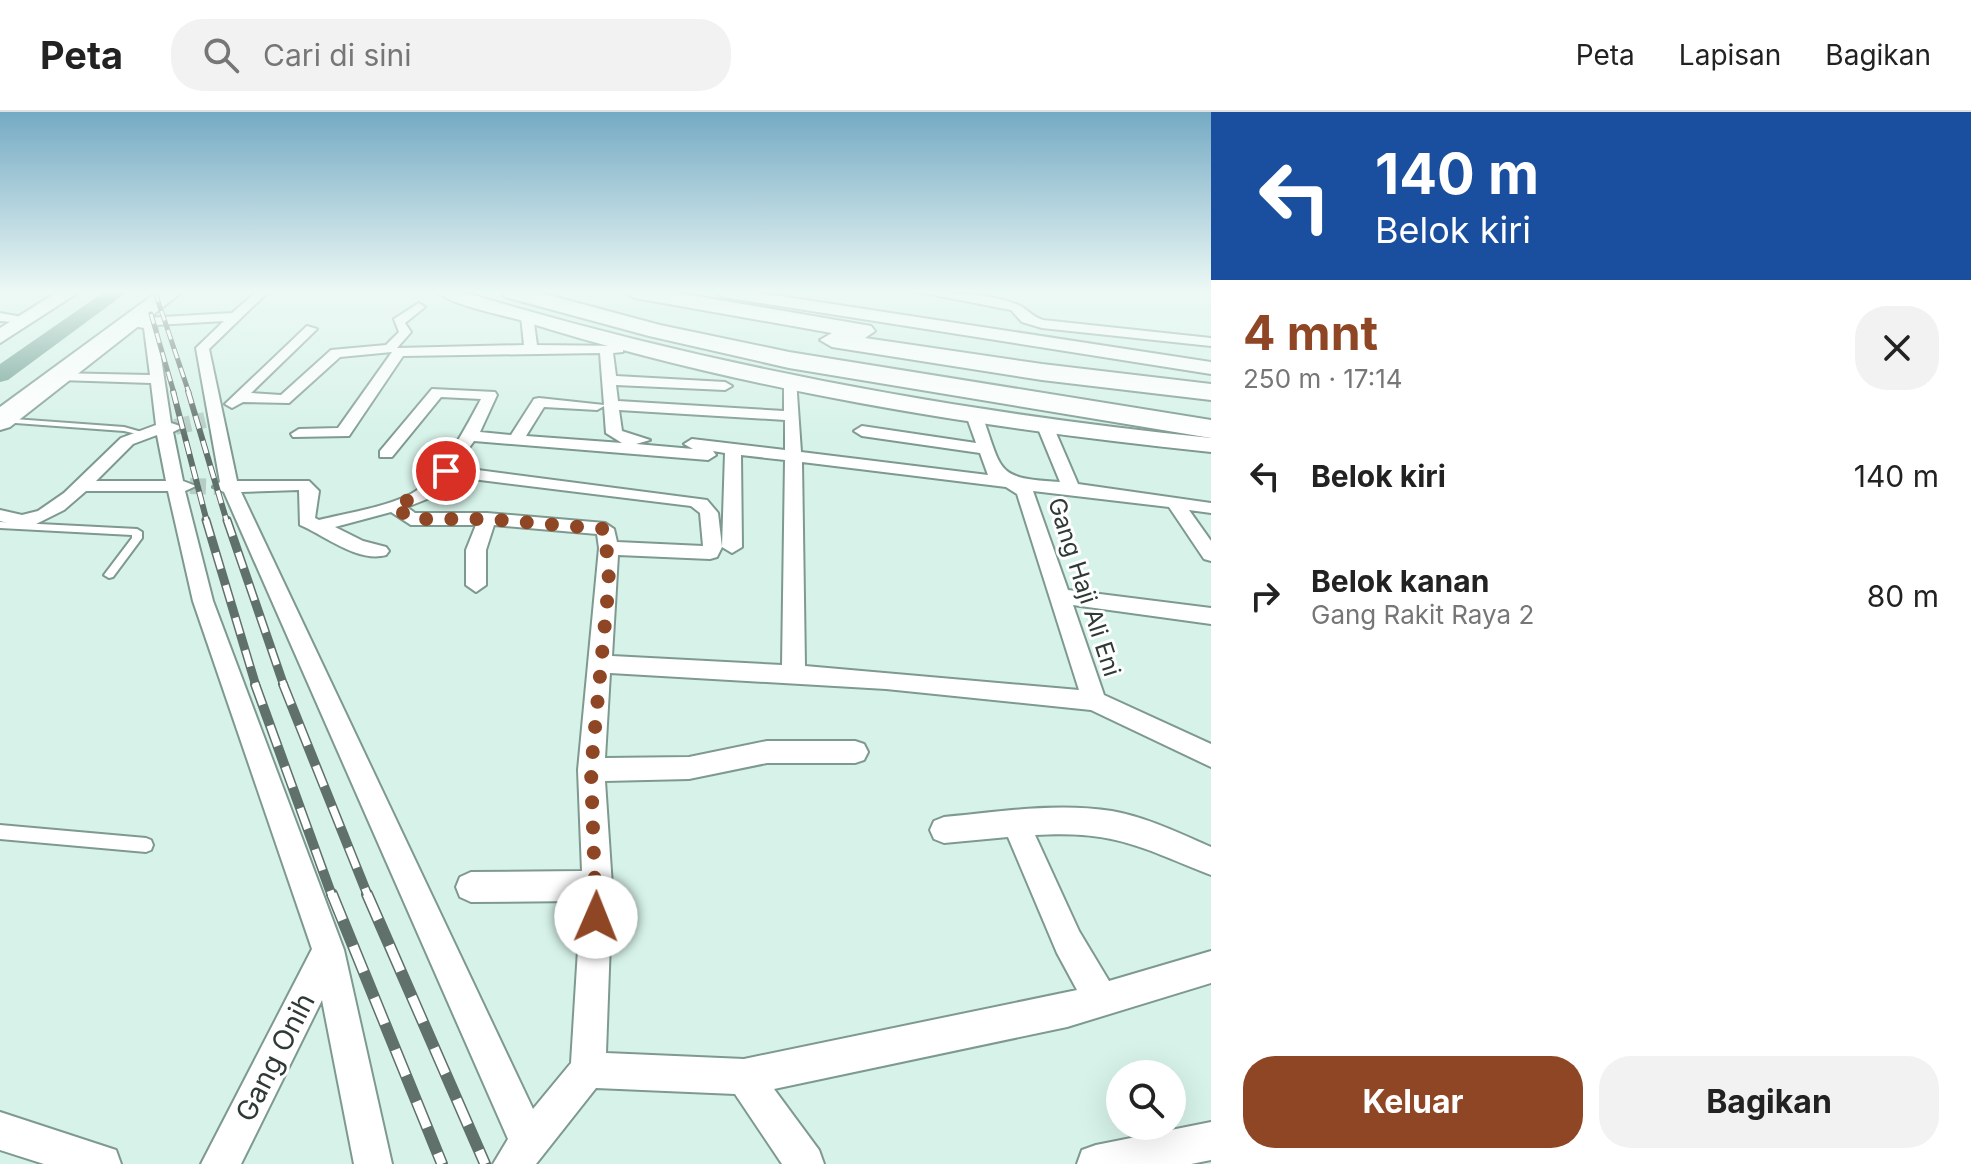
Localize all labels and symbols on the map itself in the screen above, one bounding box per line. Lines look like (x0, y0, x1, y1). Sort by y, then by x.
pin (412, 437, 480, 505)
street label: Gang Haji Ali Eni (1042, 494, 1127, 680)
position arrow (554, 875, 638, 959)
street label: Gang Onih (228, 987, 322, 1127)

